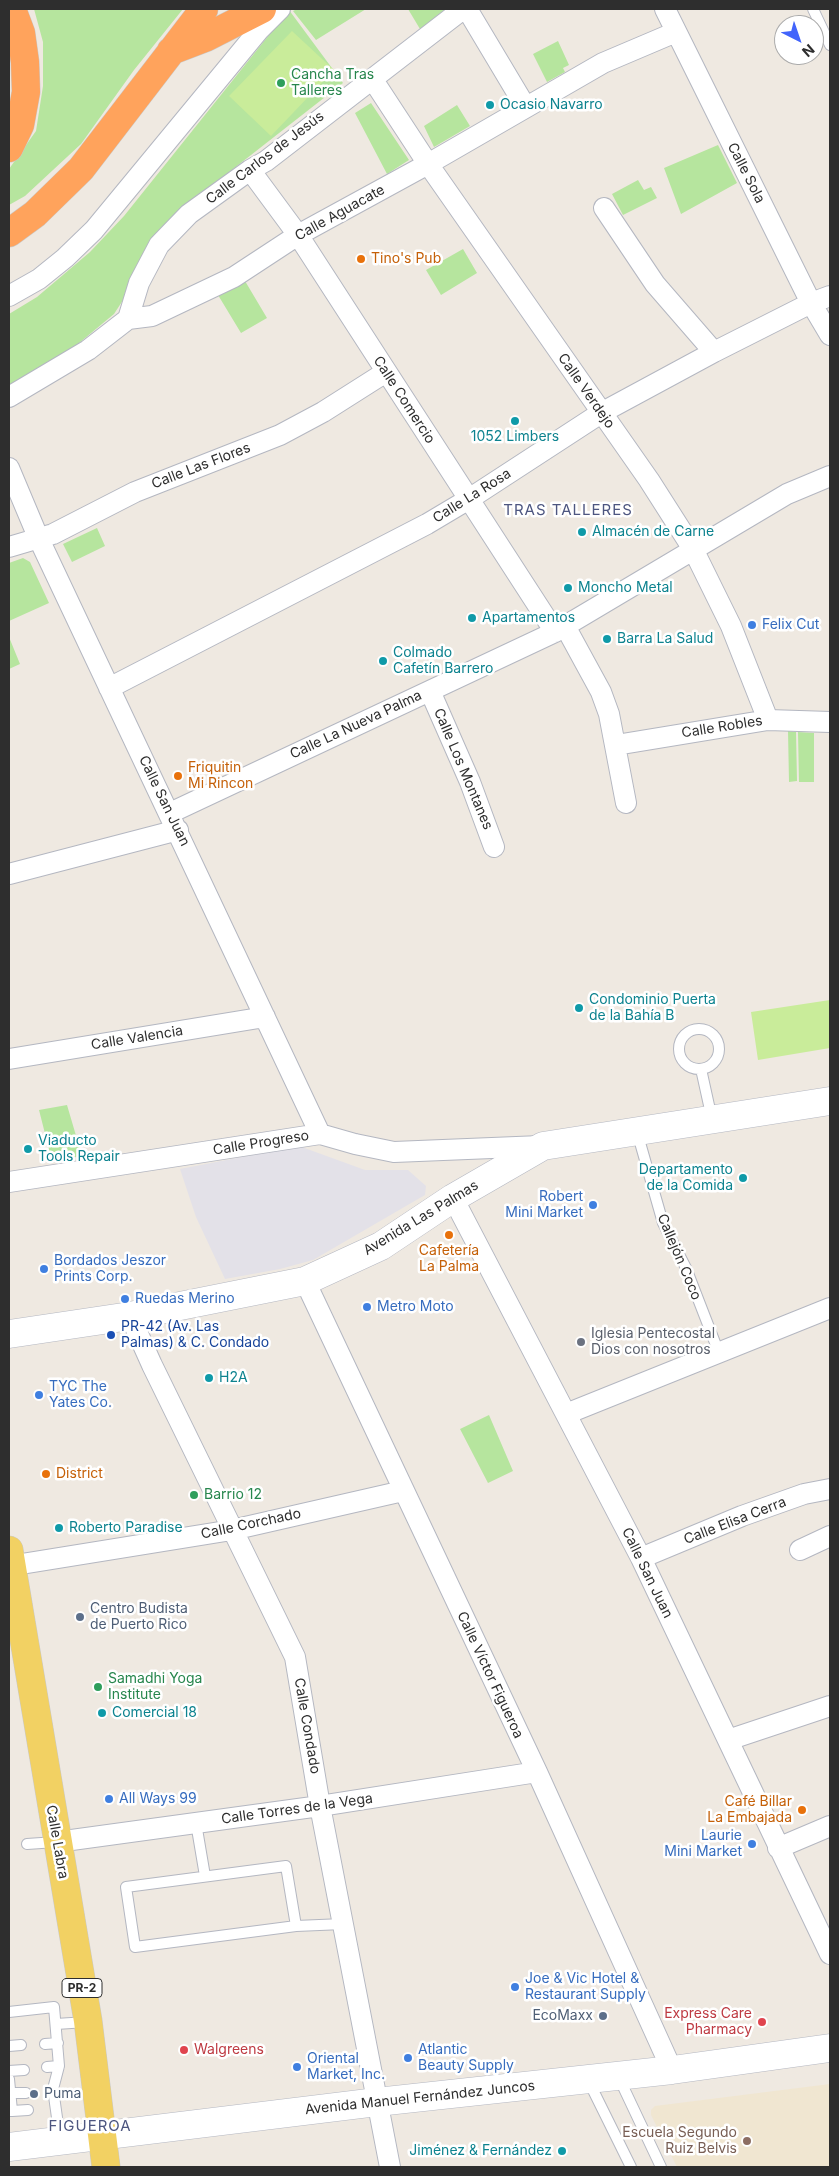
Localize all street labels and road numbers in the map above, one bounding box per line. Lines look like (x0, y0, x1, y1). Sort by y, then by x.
street label: Calle Carlos de Jesús (203, 108, 327, 208)
street label: Calle Sola (724, 140, 768, 206)
street label: Calle Aguacate (292, 181, 388, 245)
street label: Calle Verdejo (554, 350, 618, 432)
street label: Calle Comercio (369, 353, 439, 447)
street label: Calle Las Flores (149, 439, 253, 493)
street label: Calle La Rosa (430, 465, 514, 527)
street label: Calle La Nueva Palma (288, 687, 424, 763)
street label: Calle Los Montanes (430, 706, 496, 832)
street label: Calle Robles (680, 712, 764, 742)
street label: Calle San Juan (135, 753, 193, 849)
street label: Calle Valencia (90, 1022, 184, 1054)
street label: Calle Progreso (212, 1127, 310, 1159)
street label: Avenida Las Palmas (360, 1177, 482, 1259)
street label: Callejón Coco (653, 1211, 705, 1303)
street label: Calle Elisa Cerra (681, 1494, 789, 1548)
street label: Calle Corchado (199, 1505, 303, 1543)
street label: Calle San Juan (618, 1525, 676, 1621)
street label: Calle Víctor Figueroa (453, 1609, 527, 1741)
street label: Calle Condado (290, 1677, 324, 1775)
street label: Calle Torres de la Vega (220, 1790, 374, 1828)
street label: Calle Labra (42, 1804, 72, 1880)
road number: PR-2 (62, 1979, 102, 1998)
street label: Avenida Manuel Fernández Juncos (304, 2078, 536, 2118)

